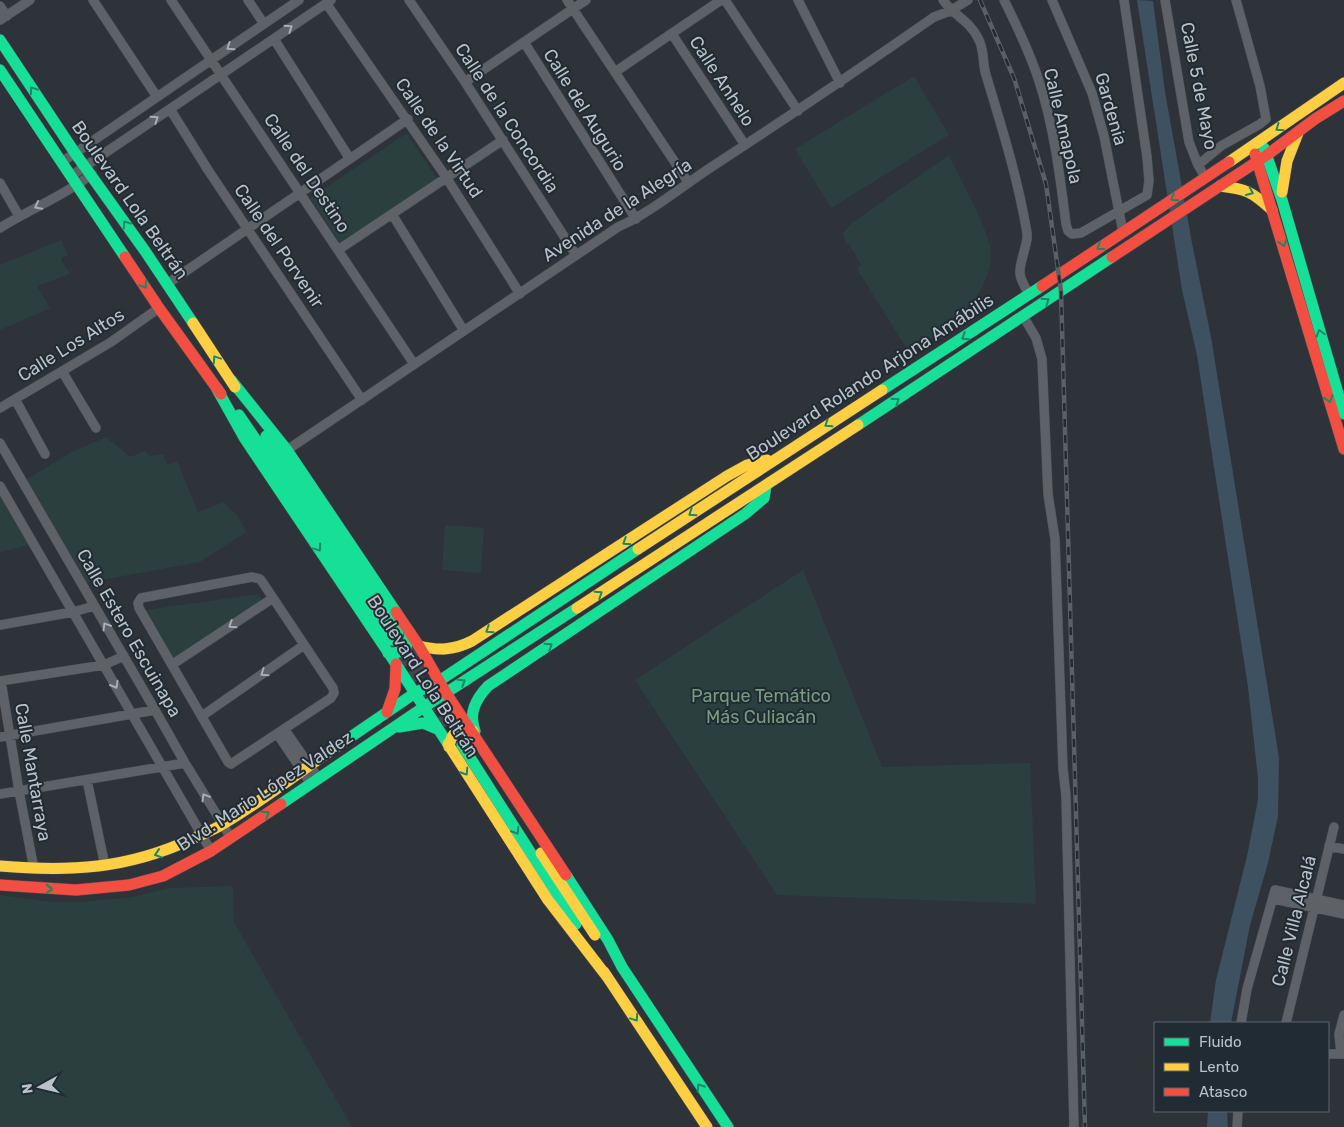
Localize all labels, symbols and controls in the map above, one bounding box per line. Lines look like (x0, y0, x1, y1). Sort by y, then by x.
street label: Calle 5 de Mayo (1176, 20, 1222, 152)
one-way arrow (284, 25, 293, 35)
street label: Calle Anhelo (685, 32, 759, 130)
street label: Calle de la Concordia (450, 39, 564, 197)
one-way arrow (226, 41, 236, 50)
street label: Calle del Augurio (539, 45, 631, 175)
street label: Calle Amapola (1039, 66, 1087, 186)
street label: Gardenia (1090, 70, 1132, 148)
street label: Calle de la Virtud (391, 74, 487, 202)
one-way arrow (30, 87, 40, 96)
street label: Calle del Destino (259, 109, 355, 237)
street label: Boulevard Lola Beltrán (67, 116, 193, 284)
one-way arrow (149, 116, 158, 126)
one-way arrow (1275, 122, 1285, 131)
street label: Avenida de la Alegría (538, 154, 696, 266)
street label: Calle del Porvenir (229, 180, 329, 312)
one-way arrow (1245, 186, 1254, 196)
one-way arrow (1170, 192, 1179, 201)
one-way arrow (34, 200, 43, 210)
one-way arrow (123, 220, 132, 230)
one-way arrow (1277, 239, 1288, 248)
one-way arrow (1096, 240, 1105, 250)
one-way arrow (138, 280, 147, 289)
street label: Boulevard Rolando Arjona Amábilis (742, 289, 998, 465)
one-way arrow (1041, 297, 1050, 307)
street label: Calle Los Altos (14, 303, 128, 387)
one-way arrow (961, 330, 970, 340)
one-way arrow (1316, 330, 1326, 338)
one-way arrow (213, 355, 222, 365)
one-way arrow (1323, 395, 1333, 403)
one-way arrow (891, 398, 900, 407)
one-way arrow (824, 418, 833, 428)
one-way arrow (688, 507, 698, 516)
one-way arrow (622, 535, 631, 545)
one-way arrow (312, 542, 321, 552)
street label: Calle Estero Escuinapa (72, 545, 186, 721)
street label: Boulevard Lola Beltrán (362, 591, 484, 761)
one-way arrow (593, 591, 602, 600)
one-way arrow (229, 619, 238, 628)
one-way arrow (102, 623, 112, 632)
one-way arrow (486, 624, 495, 633)
one-way arrow (543, 643, 552, 652)
one-way arrow (260, 667, 270, 676)
one-way arrow (109, 679, 119, 688)
one-way arrow (457, 679, 466, 689)
park label: Parque Temático Más Culiacán (691, 685, 831, 728)
street label: Calle Mantarraya (10, 701, 56, 843)
street label: Blvd. Mario López Valdez (173, 726, 357, 856)
one-way arrow (459, 766, 468, 775)
one-way arrow (202, 793, 211, 802)
one-way arrow (261, 810, 270, 820)
one-way arrow (509, 825, 519, 834)
one-way arrow (154, 848, 162, 858)
street label: Calle Villa Alcalá (1267, 853, 1321, 989)
one-way arrow (45, 884, 53, 895)
one-way arrow (628, 1013, 638, 1022)
legend (1154, 1022, 1329, 1112)
text: Fluido (1199, 1033, 1242, 1051)
text: Lento (1199, 1058, 1239, 1076)
north arrow (15, 1062, 65, 1112)
text: N (19, 1083, 37, 1095)
one-way arrow (697, 1083, 707, 1092)
text: Atasco (1199, 1083, 1247, 1101)

